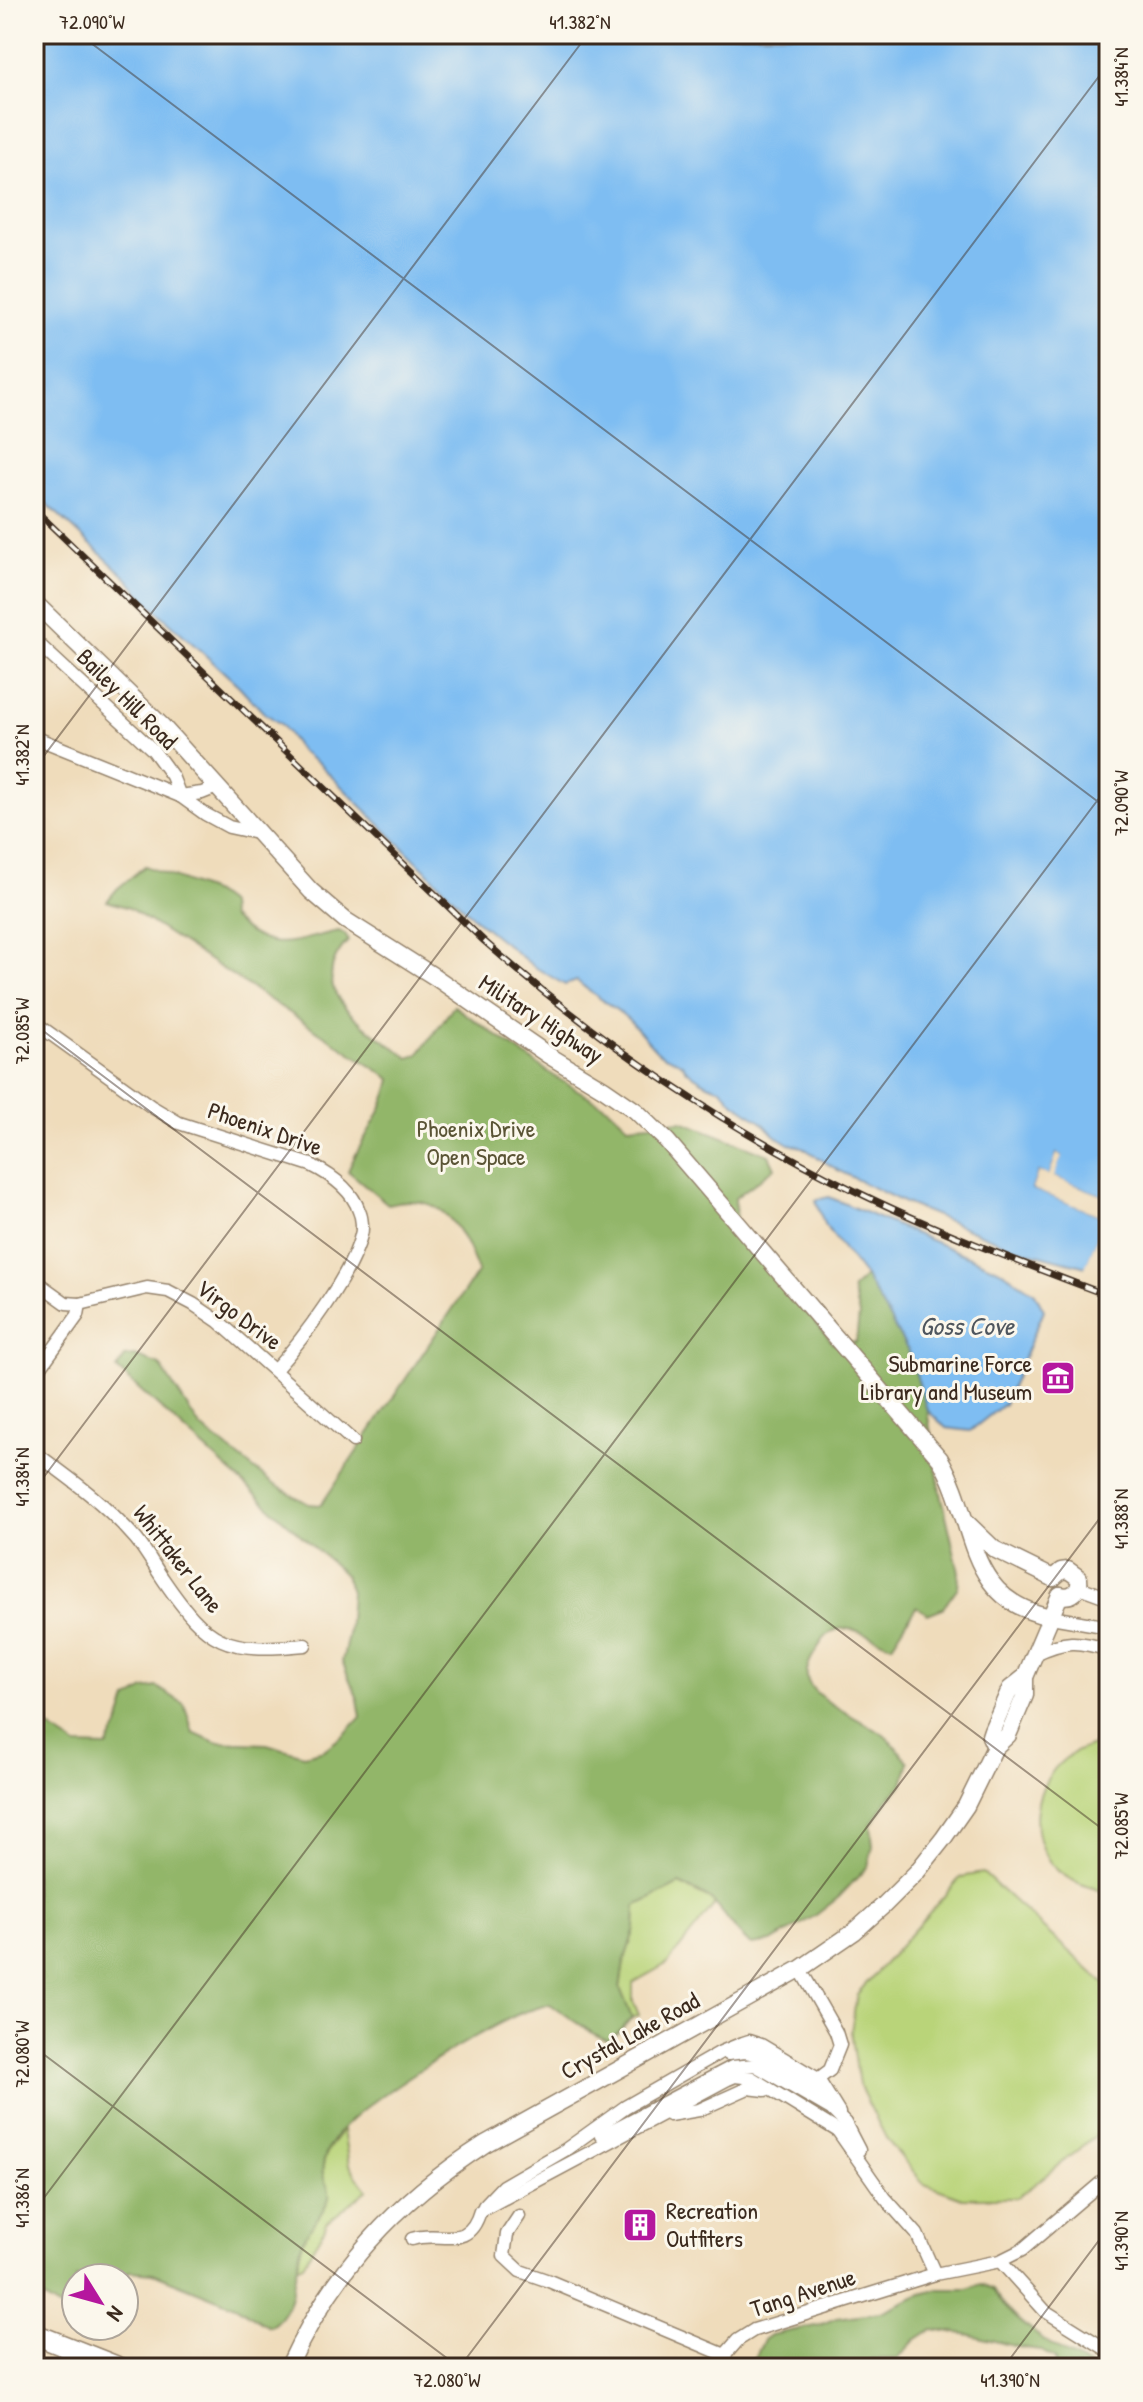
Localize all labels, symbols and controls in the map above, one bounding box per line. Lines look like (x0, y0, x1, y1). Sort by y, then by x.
text: 72.090°W (59, 8, 126, 35)
text: 41.382°N (549, 8, 611, 35)
text: 41.384°N (1107, 47, 1134, 107)
street label: Bailey Hill Road (70, 641, 185, 756)
text: 41.382°N (8, 724, 35, 786)
text: 72.090°W (1107, 769, 1134, 836)
street label: Military Highway (473, 966, 610, 1070)
text: 72.085°W (8, 997, 35, 1064)
street label: Phoenix Drive (204, 1094, 327, 1163)
park label: Phoenix Drive Open Space (417, 1112, 536, 1172)
street label: Virgo Drive (190, 1272, 289, 1357)
water label: Goss Cove (920, 1308, 1016, 1343)
place label: Submarine Force Library and Museum (861, 1347, 1032, 1407)
museum icon: Submarine Force Library and Museum (1039, 1359, 1077, 1397)
text: 41.384°N (8, 1447, 35, 1507)
text: 41.388°N (1107, 1489, 1134, 1549)
street label: Whittaker Lane (126, 1498, 231, 1619)
text: 72.085°W (1107, 1792, 1134, 1859)
street label: Crystal Lake Road (554, 1984, 705, 2086)
text: 72.080°W (8, 2020, 35, 2088)
text: 41.386°N (8, 2168, 35, 2228)
place label: Recreation Outfiters (666, 2194, 758, 2254)
building icon: Recreation Outfiters (621, 2206, 659, 2244)
text: 41.390°N (1107, 2211, 1134, 2271)
street label: Tang Avenue (746, 2260, 860, 2324)
north arrow (60, 2262, 140, 2342)
text: N (100, 2300, 131, 2328)
text: 72.080°W (413, 2366, 481, 2393)
text: 41.390°N (980, 2366, 1040, 2393)

